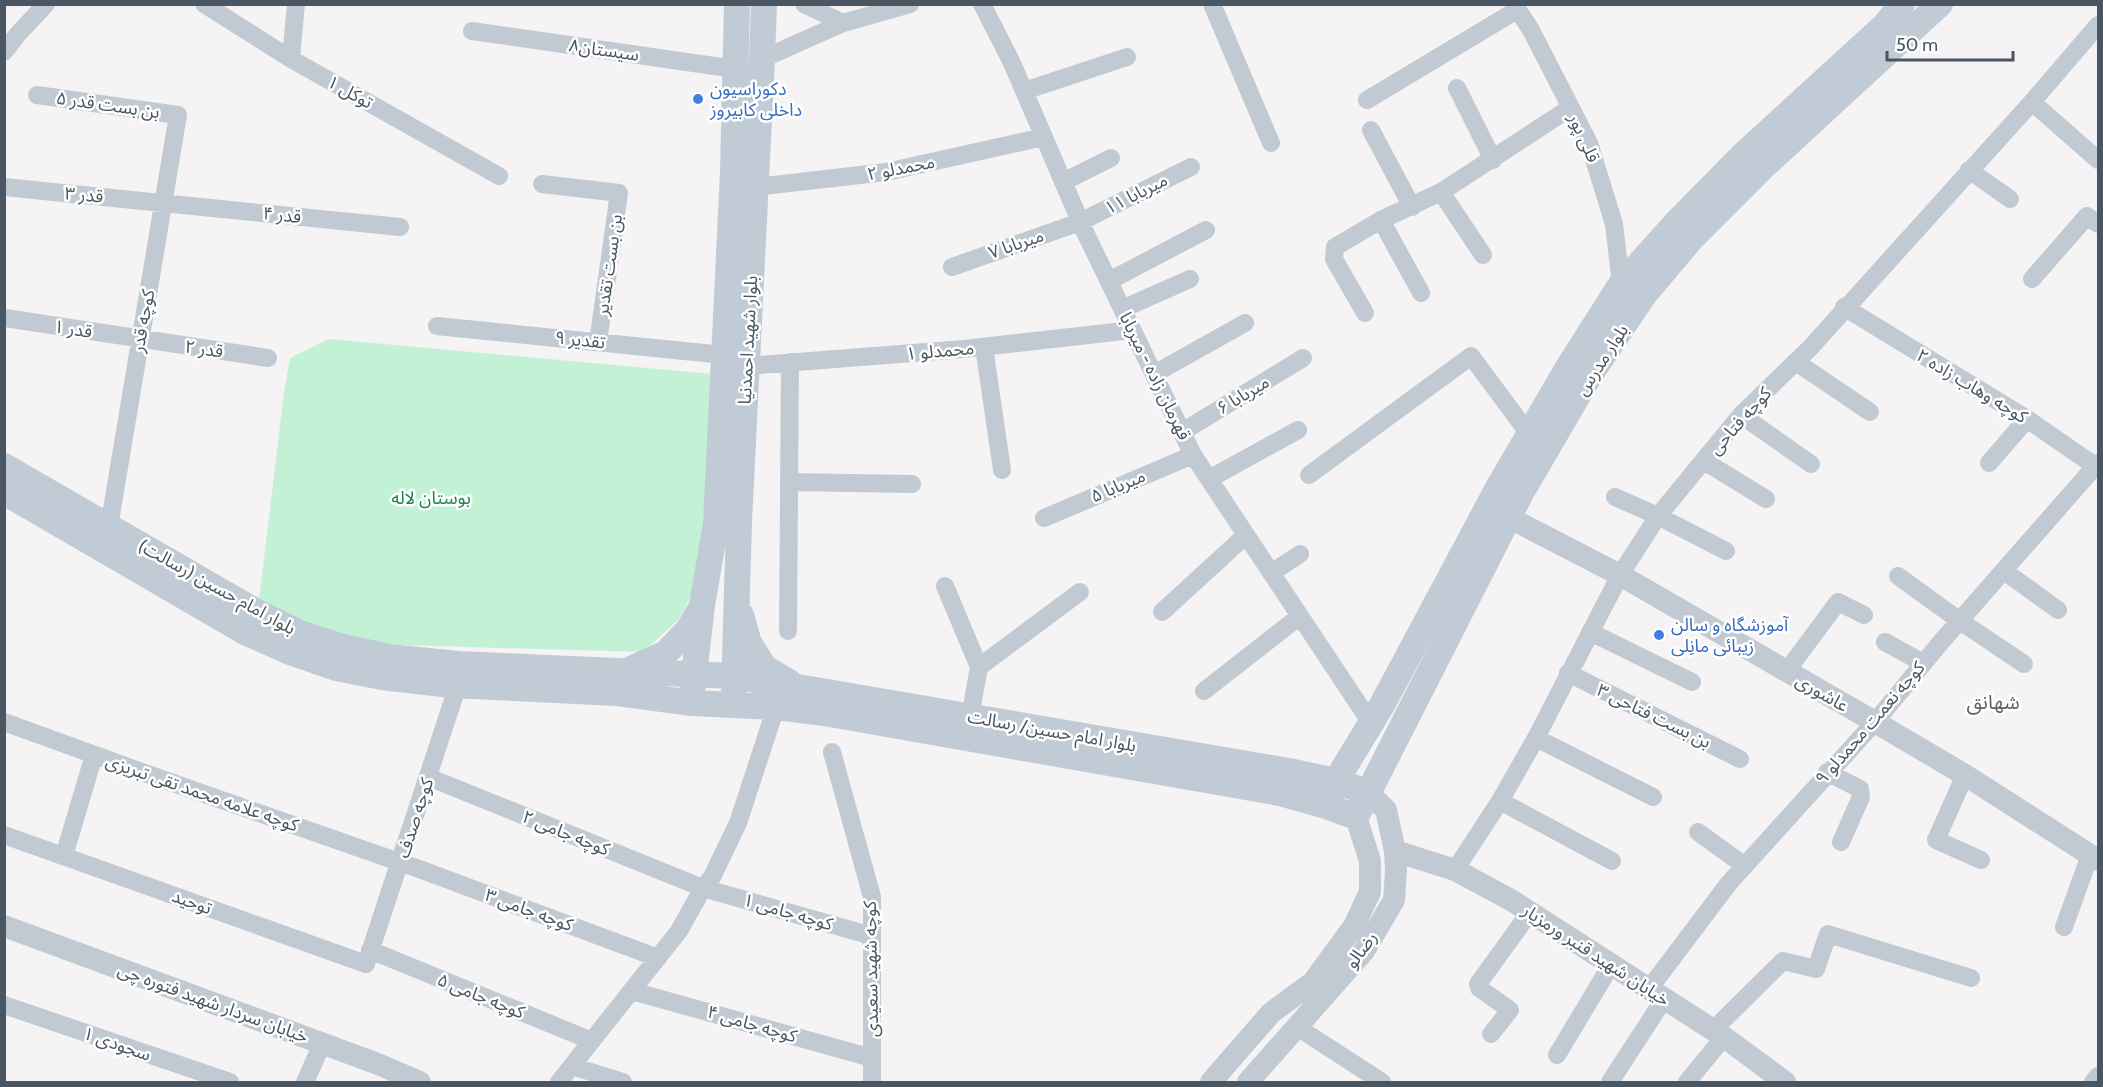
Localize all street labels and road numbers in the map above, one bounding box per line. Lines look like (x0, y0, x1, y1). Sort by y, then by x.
street label: سیستان۸ (567, 34, 641, 66)
street label: توکل ۱ (323, 71, 377, 113)
street label: بن بست قدر ۵ (55, 87, 161, 123)
street label: قلی پور (1563, 109, 1604, 166)
street label: محمدلو ۲ (865, 151, 937, 185)
street label: میربابا ۱۱ (1101, 169, 1171, 219)
street label: قدر ۳ (64, 182, 104, 208)
street label: قدر ۴ (262, 202, 302, 228)
street label: بن بست تقدیر (591, 213, 627, 318)
street label: میربابا ۷ (985, 224, 1047, 264)
street label: بلوار شهید احمدنیا (734, 275, 762, 405)
street label: کوچه قدر (126, 287, 160, 355)
street label: قهرمان زاده - میربابا (1115, 308, 1195, 444)
street label: قدر ۱ (52, 315, 94, 343)
street label: بلوار مدرس (1571, 320, 1633, 400)
street label: ۹ تقدیر (554, 326, 606, 354)
street label: قدر ۲ (183, 335, 225, 363)
street label: محمدلو ۱ (905, 337, 975, 365)
street label: کوچه وهاب زاده ۲ (1913, 344, 2032, 428)
street label: میربابا ۶ (1213, 371, 1273, 419)
street label: کوچه فتاحی (1704, 382, 1776, 459)
street label: میربابا ۵ (1087, 465, 1149, 507)
street label: بلوار امام حسین (رسالت) (133, 535, 299, 642)
street label: کوچه نعمت محمدلو ۹ (1810, 656, 1930, 789)
street label: عاشوری (1792, 669, 1852, 717)
street label: بن بست فتاحی ۳ (1593, 679, 1715, 753)
street label: بلوار امام حسین/ رسالت (965, 705, 1138, 760)
street label: کوچه علامه محمد تقی تبریزی (103, 750, 302, 837)
street label: کوچه صدف (392, 775, 438, 861)
street label: کوچه جامی ۲ (519, 806, 613, 861)
street label: کوچه جامی ۳ (482, 884, 577, 936)
street label: توحید (169, 885, 215, 919)
street label: کوچه جامی ۱ (741, 889, 836, 935)
street label: خیابان شهید قنبر ورمزیار (1517, 899, 1674, 1011)
street label: کوچه شهید سعیدی (859, 900, 883, 1037)
street label: رضالو (1340, 927, 1382, 973)
street label: خیابان سردار شهید فتوره چی (115, 958, 311, 1048)
street label: کوچه جامی ۵ (434, 969, 528, 1024)
street label: کوچه جامی ۴ (705, 1001, 800, 1047)
street label: سجودی ۱ (80, 1022, 154, 1066)

